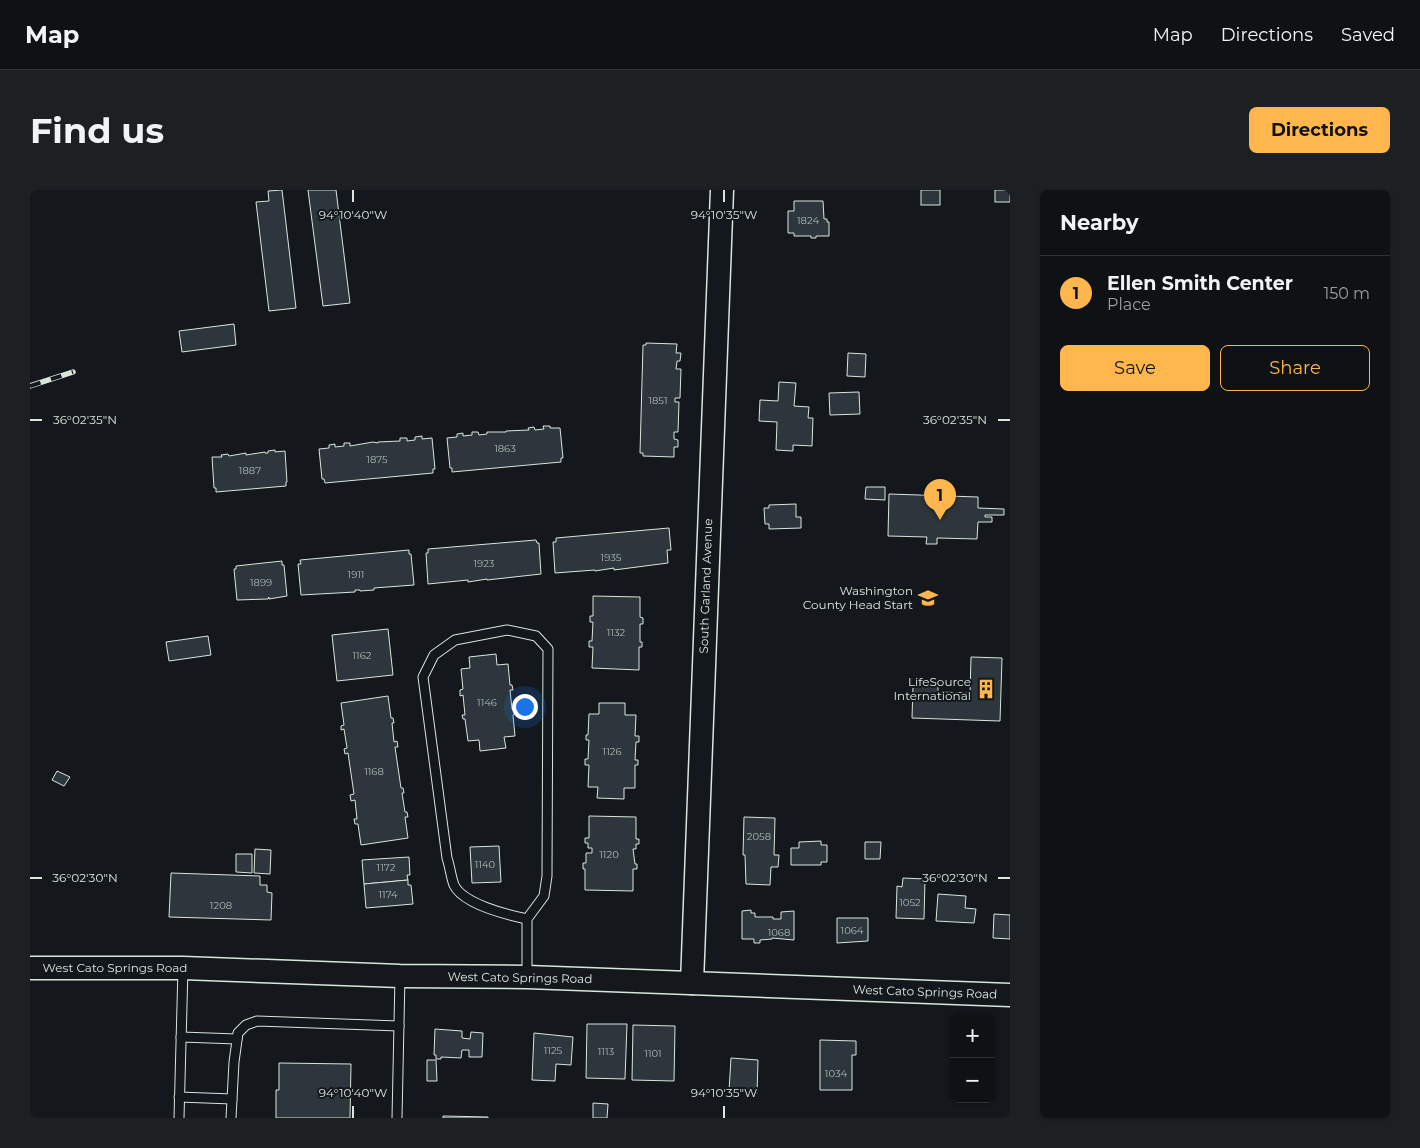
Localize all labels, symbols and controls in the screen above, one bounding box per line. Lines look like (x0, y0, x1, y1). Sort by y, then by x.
text: Map (25, 20, 79, 49)
text: Map (1153, 24, 1193, 46)
text: Directions (1221, 24, 1313, 46)
text: Saved (1341, 24, 1395, 46)
button: Directions (1249, 107, 1390, 153)
text: Find us (30, 109, 164, 152)
text: 94°10'40"W (319, 207, 387, 222)
text: 94°10'35"W (691, 207, 757, 222)
text: Nearby (1060, 210, 1139, 235)
house number: 1824 (797, 214, 819, 227)
text: Ellen Smith Center (1107, 272, 1293, 295)
text: 1 (1073, 284, 1079, 303)
text: 150 m (1323, 284, 1370, 303)
text: Place (1107, 295, 1151, 314)
button: Save (1060, 345, 1210, 391)
button: Share (1220, 345, 1370, 391)
house number: 1851 (648, 394, 668, 407)
text: 36°02'35"N (53, 412, 117, 427)
text: 36°02'35"N (923, 412, 987, 427)
house number: 1863 (494, 442, 516, 455)
house number: 1875 (366, 453, 388, 466)
house number: 1887 (239, 464, 261, 477)
pin: 1 (924, 479, 956, 520)
street label: South Garland Avenue (696, 518, 715, 654)
house number: 1935 (601, 551, 622, 564)
house number: 1923 (473, 557, 495, 570)
house number: 1911 (348, 568, 364, 581)
house number: 1899 (250, 576, 272, 589)
place label: Washington County Head Start (803, 583, 913, 612)
school or university icon: Washington County Head Start (917, 587, 939, 609)
house number: 1132 (607, 626, 626, 639)
house number: 1162 (353, 649, 372, 662)
place label: LifeSource International (893, 674, 971, 703)
building icon: LifeSource International (975, 678, 997, 700)
your location (512, 694, 538, 720)
house number: 1146 (477, 696, 497, 709)
house number: 1126 (603, 745, 621, 758)
house number: 1168 (364, 765, 384, 778)
house number: 2058 (747, 830, 771, 843)
house number: 1120 (599, 848, 619, 861)
house number: 1140 (475, 858, 496, 871)
house number: 1172 (377, 861, 396, 874)
text: 36°02'30"N (52, 870, 118, 885)
text: 36°02'30"N (922, 870, 988, 885)
house number: 1174 (378, 888, 398, 901)
house number: 1052 (899, 896, 921, 909)
house number: 1208 (210, 899, 232, 912)
house number: 1064 (841, 924, 864, 937)
house number: 1068 (768, 926, 790, 939)
street label: West Cato Springs Road (43, 960, 187, 975)
street label: West Cato Springs Road (447, 969, 593, 986)
street label: West Cato Springs Road (852, 981, 998, 1002)
map controls (950, 1013, 995, 1103)
button: + (950, 1013, 995, 1058)
house number: 1125 (544, 1044, 563, 1057)
house number: 1113 (598, 1045, 615, 1058)
house number: 1101 (644, 1047, 662, 1060)
button: − (950, 1058, 995, 1103)
house number: 1034 (825, 1067, 848, 1080)
text: 94°10'40"W (319, 1085, 387, 1100)
text: 94°10'35"W (691, 1085, 757, 1100)

